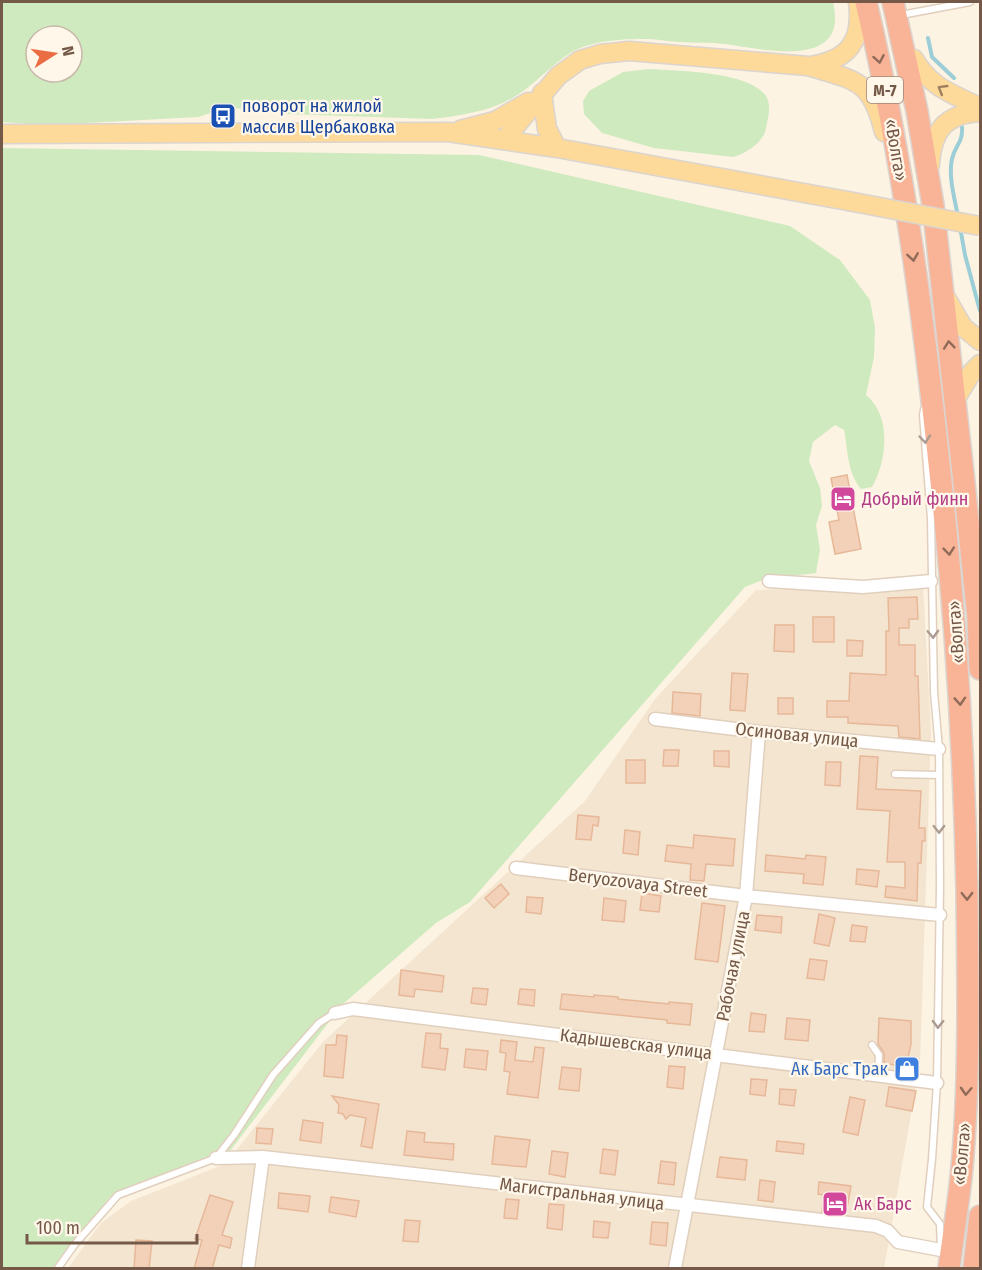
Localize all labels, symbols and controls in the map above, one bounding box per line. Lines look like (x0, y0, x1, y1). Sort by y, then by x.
north arrow (24, 24, 84, 84)
text: N (58, 44, 78, 58)
one-way arrow (872, 53, 885, 63)
road number: М-7 (867, 77, 903, 103)
one-way arrow (938, 84, 948, 96)
place label: поворот на жилой массив Щербаковка (242, 95, 395, 138)
bus stop icon: поворот на жилой массив Щербаковка (208, 101, 238, 131)
street label: «Волга» (880, 117, 912, 183)
one-way arrow (906, 252, 919, 262)
one-way arrow (943, 341, 956, 350)
one-way arrow (918, 435, 931, 444)
hotel icon: Добрый финн (828, 484, 858, 514)
place label: Добрый финн (861, 488, 968, 510)
one-way arrow (942, 547, 955, 556)
street label: «Волга» (943, 600, 969, 664)
one-way arrow (926, 629, 939, 638)
one-way arrow (954, 697, 967, 706)
street label: Осиновая улица (734, 718, 860, 752)
one-way arrow (933, 824, 946, 833)
street label: Beryozovaya Street (567, 864, 709, 902)
one-way arrow (961, 892, 973, 901)
street label: Рабочая улица (712, 909, 755, 1023)
one-way arrow (932, 1019, 944, 1028)
street label: Кадышевская улица (559, 1024, 713, 1064)
shop icon: Ак Барс Трак (892, 1054, 922, 1084)
place label: Ак Барс Трак (791, 1058, 889, 1080)
one-way arrow (959, 1087, 972, 1096)
street label: «Волга» (948, 1122, 976, 1186)
street label: Магистральная улица (498, 1173, 666, 1215)
hotel icon: Ак Барс (820, 1189, 850, 1219)
place label: Ак Барс (854, 1193, 912, 1215)
scale bar (27, 1207, 196, 1245)
text: 100 m (36, 1217, 80, 1239)

